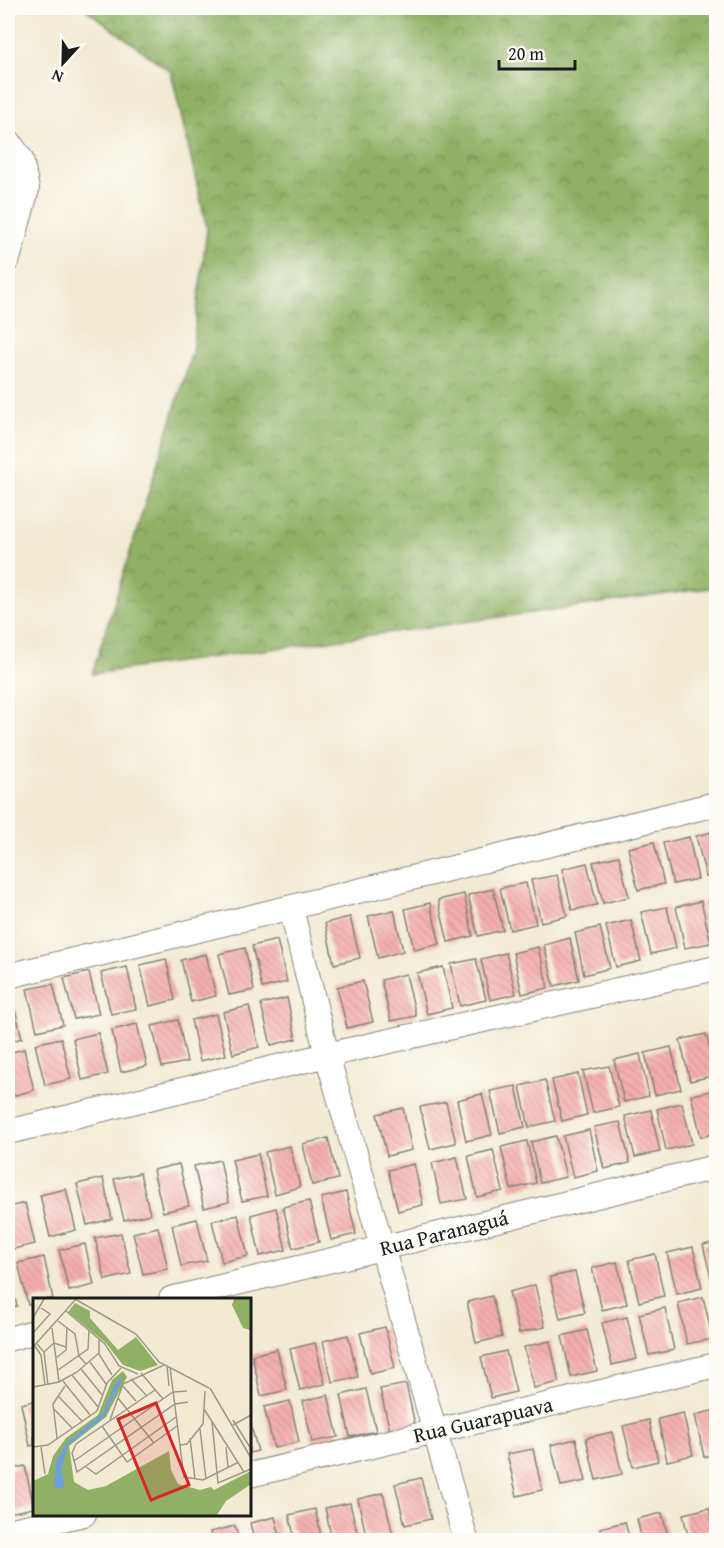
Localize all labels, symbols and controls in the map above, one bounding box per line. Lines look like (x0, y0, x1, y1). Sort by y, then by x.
north arrow (33, 33, 93, 93)
scale bar (499, 33, 576, 71)
text: 20 m (508, 40, 544, 67)
text: N (48, 64, 67, 90)
street label: Rua Paranaguá (377, 1202, 511, 1263)
inset map (33, 1298, 250, 1515)
street label: Rua Guarapuava (410, 1388, 556, 1451)

